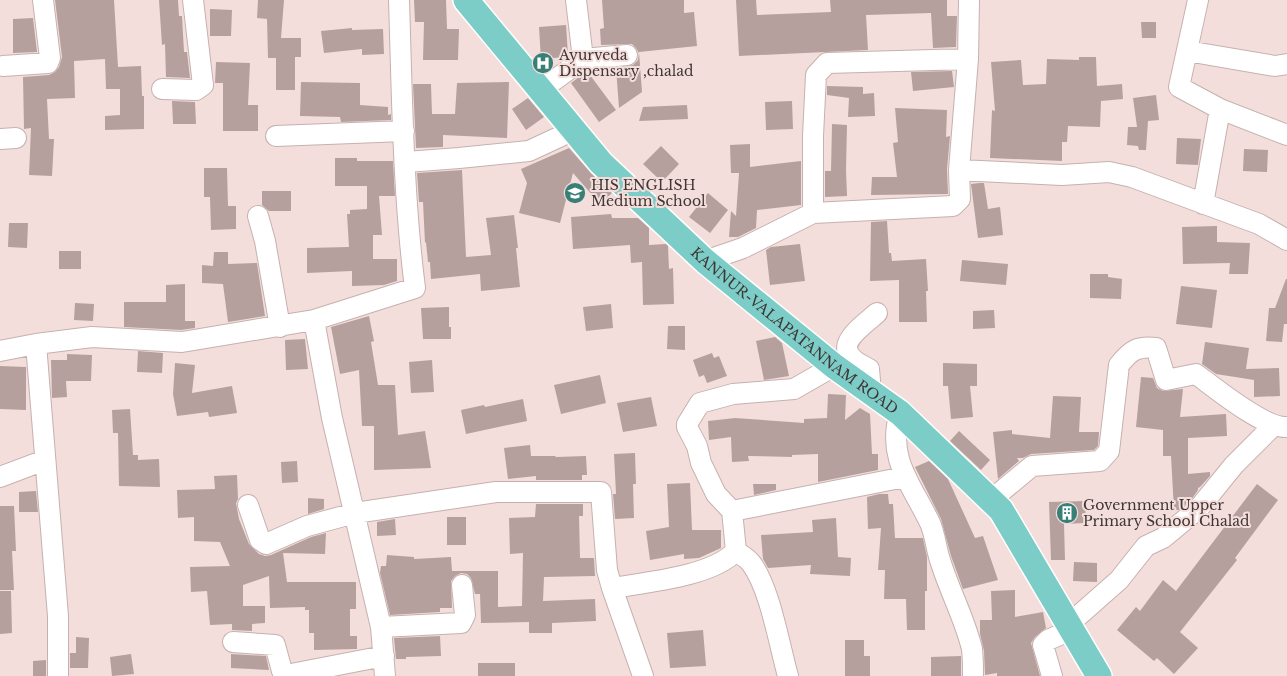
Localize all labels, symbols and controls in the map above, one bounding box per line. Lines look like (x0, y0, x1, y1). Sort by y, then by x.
place label: Ayurveda Dispensary ,chalad (558, 46, 694, 80)
hospital icon: Ayurveda Dispensary ,chalad (531, 51, 555, 75)
place label: HIS ENGLISH Medium School (591, 176, 706, 210)
school or university icon: HIS ENGLISH Medium School (563, 181, 587, 205)
street label: KANNUR-VALAPATANNAM ROAD (687, 243, 902, 418)
place label: Government Upper Primary School Chalad (1083, 496, 1250, 530)
building icon: Government Upper Primary School Chalad (1055, 501, 1079, 525)

